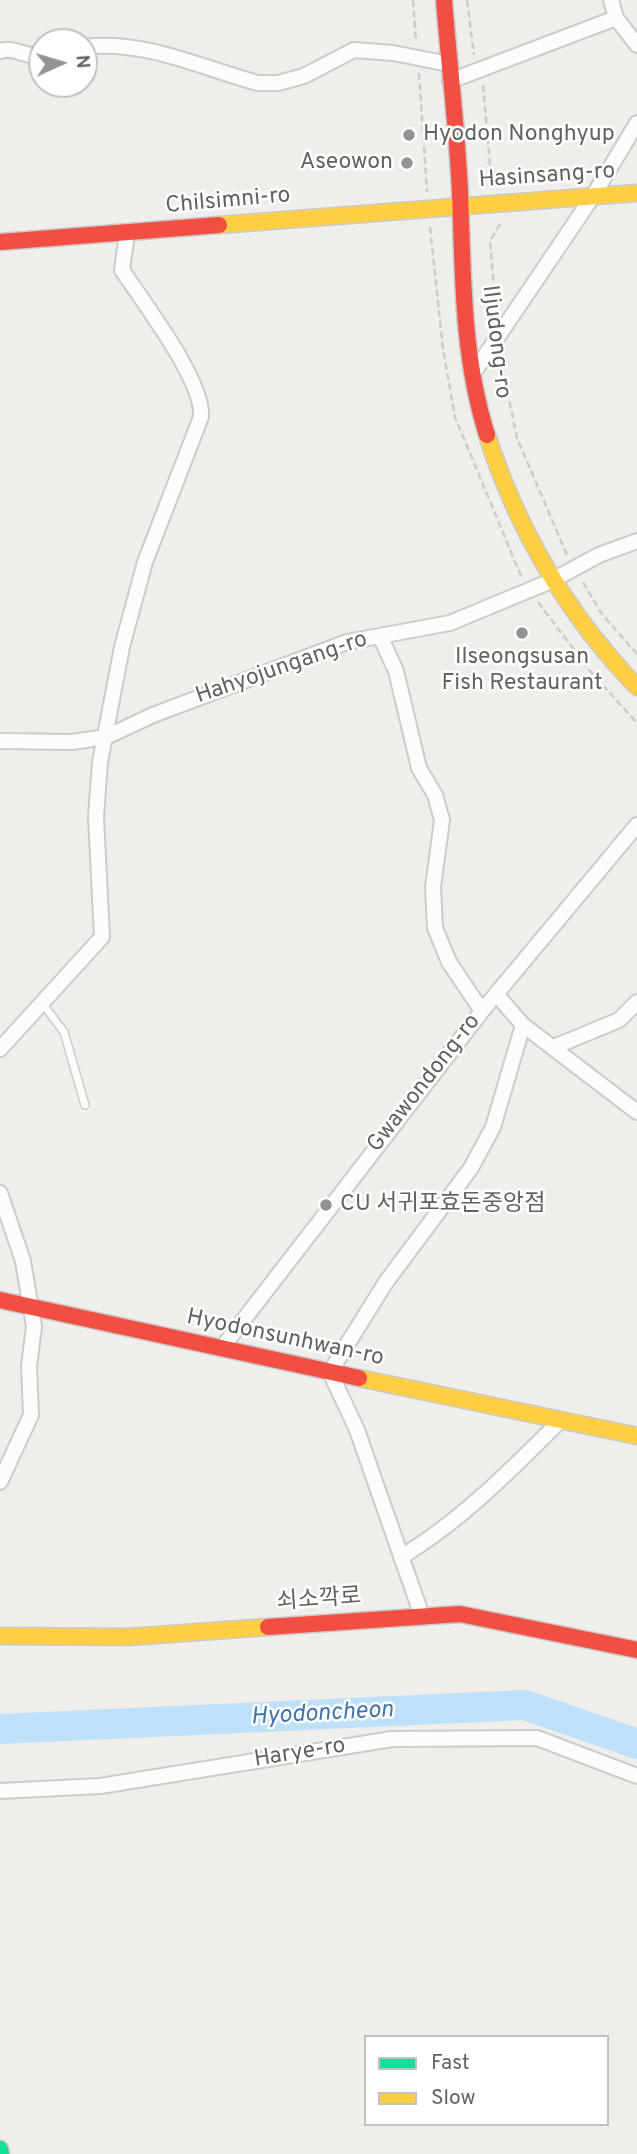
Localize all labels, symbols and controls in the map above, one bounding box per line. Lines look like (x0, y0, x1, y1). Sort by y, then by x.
north arrow (28, 28, 98, 98)
text: N (70, 54, 94, 69)
place label: Hyodon Nonghyup (423, 121, 615, 149)
marker: Hyodon Nonghyup (401, 127, 417, 143)
place label: Aseowon (300, 149, 393, 177)
marker: Aseowon (399, 155, 415, 171)
street label: Hasinsang-ro (478, 158, 616, 196)
street label: Chilsimni-ro (164, 183, 292, 221)
street label: Iljudong-ro (474, 284, 516, 400)
marker: Ilseongsusan Fish Restaurant (514, 625, 530, 641)
street label: Hahyojungang-ro (193, 627, 371, 711)
place label: Ilseongsusan Fish Restaurant (441, 644, 603, 698)
street label: Gwawondong-ro (362, 1009, 488, 1159)
place label: CU 서귀포효돈중앙점 (340, 1191, 545, 1219)
marker: CU 서귀포효돈중앙점 (318, 1197, 334, 1213)
street label: Hyodonsunhwan-ro (184, 1305, 386, 1373)
street label: 쇠소깍로 (276, 1584, 362, 1618)
water label: Hyodoncheon (250, 1697, 394, 1733)
street label: Harye-ro (252, 1733, 348, 1775)
legend (364, 2035, 609, 2126)
text: Fast (431, 2050, 470, 2077)
text: Slow (431, 2085, 476, 2112)

